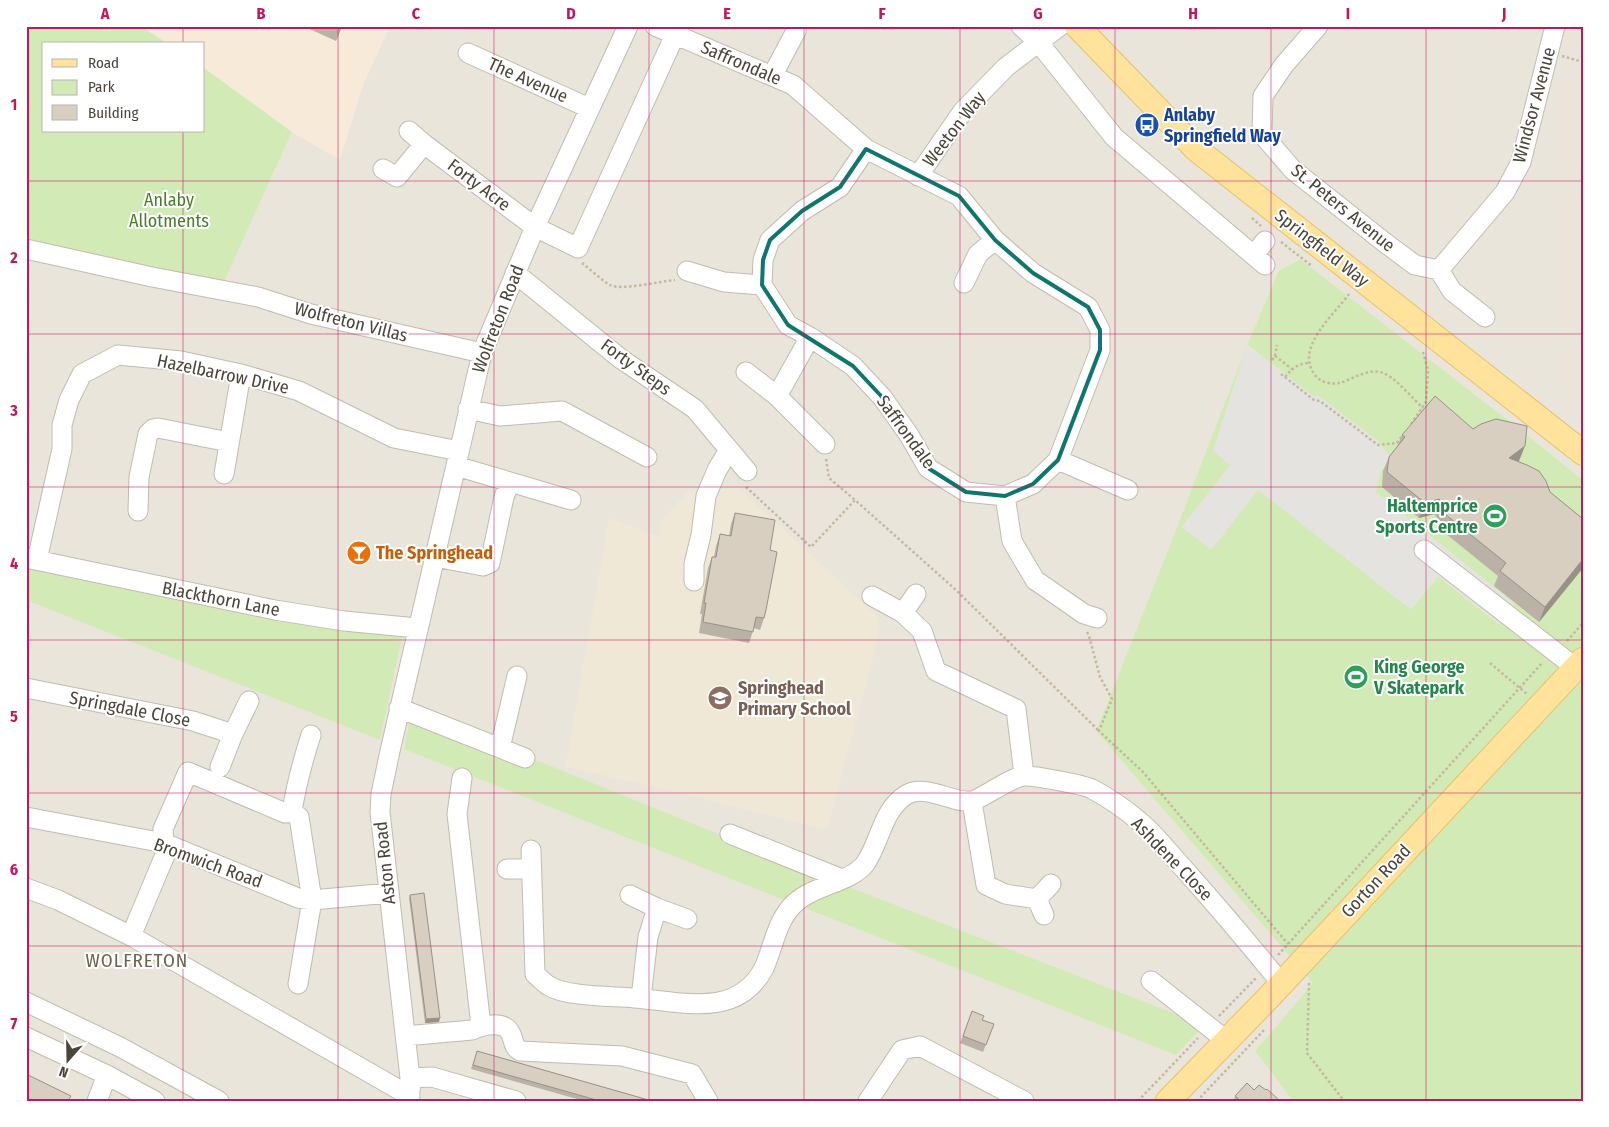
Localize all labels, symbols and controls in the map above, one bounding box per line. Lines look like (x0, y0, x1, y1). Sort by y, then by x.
text: A (100, 4, 110, 23)
text: B (257, 4, 266, 23)
text: C (412, 4, 421, 23)
text: D (566, 4, 576, 23)
text: E (723, 4, 731, 23)
text: F (878, 4, 886, 23)
text: G (1033, 4, 1043, 23)
text: H (1188, 4, 1198, 23)
text: I (1346, 4, 1350, 23)
text: J (1501, 4, 1506, 23)
street label: Saffrondale (697, 36, 785, 90)
legend (42, 42, 205, 132)
street label: Windsor Avenue (1508, 45, 1560, 165)
street label: The Avenue (485, 53, 571, 107)
text: Road (88, 54, 119, 72)
text: Park (88, 78, 115, 96)
street label: Weeton Way (918, 87, 990, 171)
text: 1 (11, 95, 17, 114)
text: Building (88, 104, 139, 122)
place label: Anlaby Springfield Way (1163, 104, 1281, 147)
bus stop icon: Anlaby Springfield Way (1134, 112, 1160, 138)
street label: Forty Acre (443, 154, 515, 216)
street label: St. Peters Avenue (1287, 159, 1399, 257)
park label: Anlaby Allotments (129, 189, 209, 232)
street label: Springfield Way (1270, 204, 1374, 292)
text: 2 (9, 248, 18, 267)
street label: Wolfreton Road (467, 262, 529, 376)
street label: Wolfreton Villas (292, 297, 410, 347)
street label: Forty Steps (596, 334, 676, 400)
street label: Hazelbarrow Drive (155, 349, 291, 399)
street label: Saffrondale (872, 391, 940, 473)
text: 3 (9, 401, 18, 420)
place label: Haltemprice Sports Centre (1376, 495, 1478, 538)
sports icon: Haltemprice Sports Centre (1482, 503, 1508, 529)
bar icon: The Springhead (346, 540, 372, 566)
place label: The Springhead (376, 542, 493, 564)
text: 4 (10, 554, 18, 573)
street label: Blackthorn Lane (160, 577, 282, 621)
place label: King George V Skatepark (1373, 656, 1465, 699)
sports icon: King George V Skatepark (1343, 664, 1369, 690)
place label: Springhead Primary School (738, 677, 851, 720)
school or university icon: Springhead Primary School (707, 685, 733, 711)
street label: Springdale Close (68, 686, 192, 732)
text: 5 (10, 707, 18, 726)
street label: Ashdene Close (1127, 813, 1217, 905)
street label: Aston Road (370, 820, 400, 906)
street label: Bromwich Road (151, 833, 265, 893)
street label: Gorton Road (1337, 840, 1415, 922)
text: 6 (10, 860, 18, 879)
district label: WOLFRETON (86, 949, 188, 972)
text: 7 (11, 1014, 18, 1033)
north arrow (42, 1034, 92, 1084)
text: N (57, 1062, 71, 1081)

